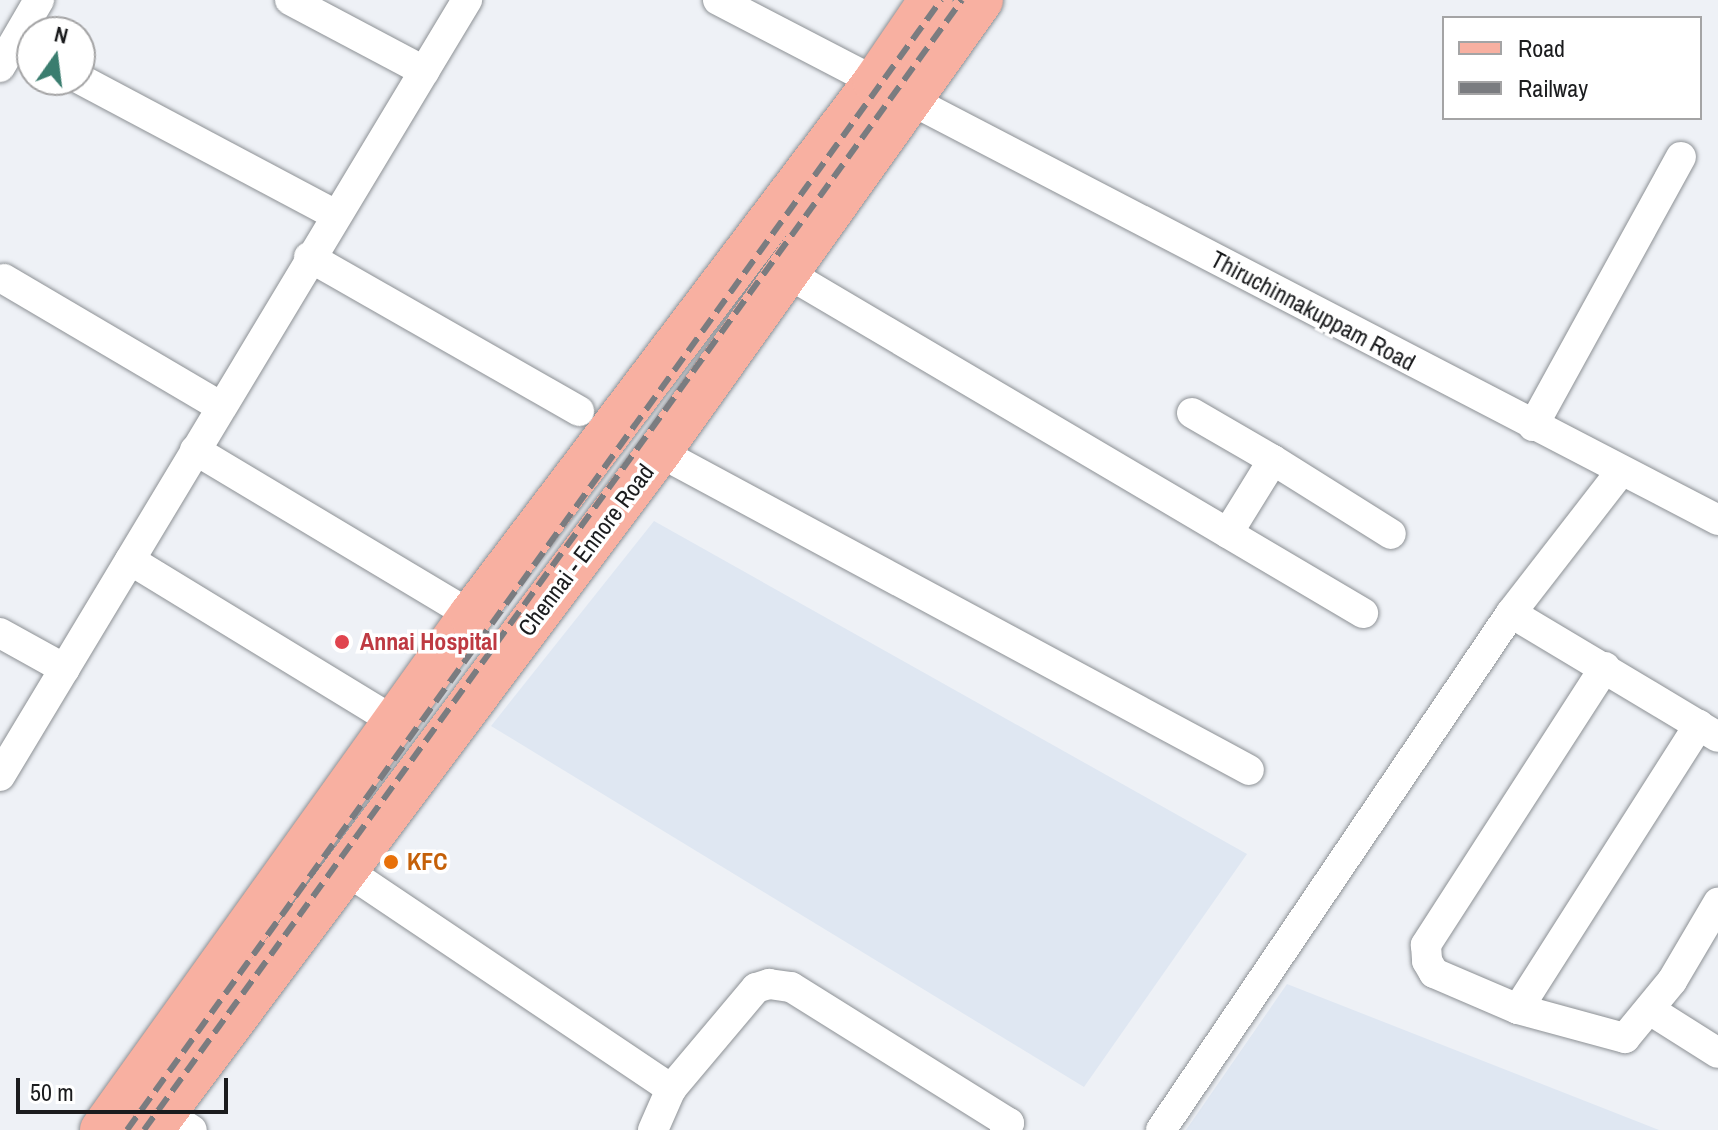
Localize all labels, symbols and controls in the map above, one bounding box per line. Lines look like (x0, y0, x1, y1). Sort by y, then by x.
north arrow (16, 16, 96, 96)
legend (1442, 16, 1702, 120)
text: N (51, 19, 71, 51)
text: Road (1518, 32, 1565, 64)
text: Railway (1518, 72, 1588, 104)
street label: Thiruchinnakuppam Road (1206, 245, 1420, 377)
street label: Chennai - Ennore Road (512, 458, 660, 642)
place label: Annai Hospital (360, 628, 498, 656)
marker: Annai Hospital (331, 631, 353, 653)
place label: KFC (407, 848, 447, 876)
marker: KFC (382, 853, 400, 871)
scale bar (20, 1062, 232, 1112)
text: 50 m (30, 1076, 74, 1108)

